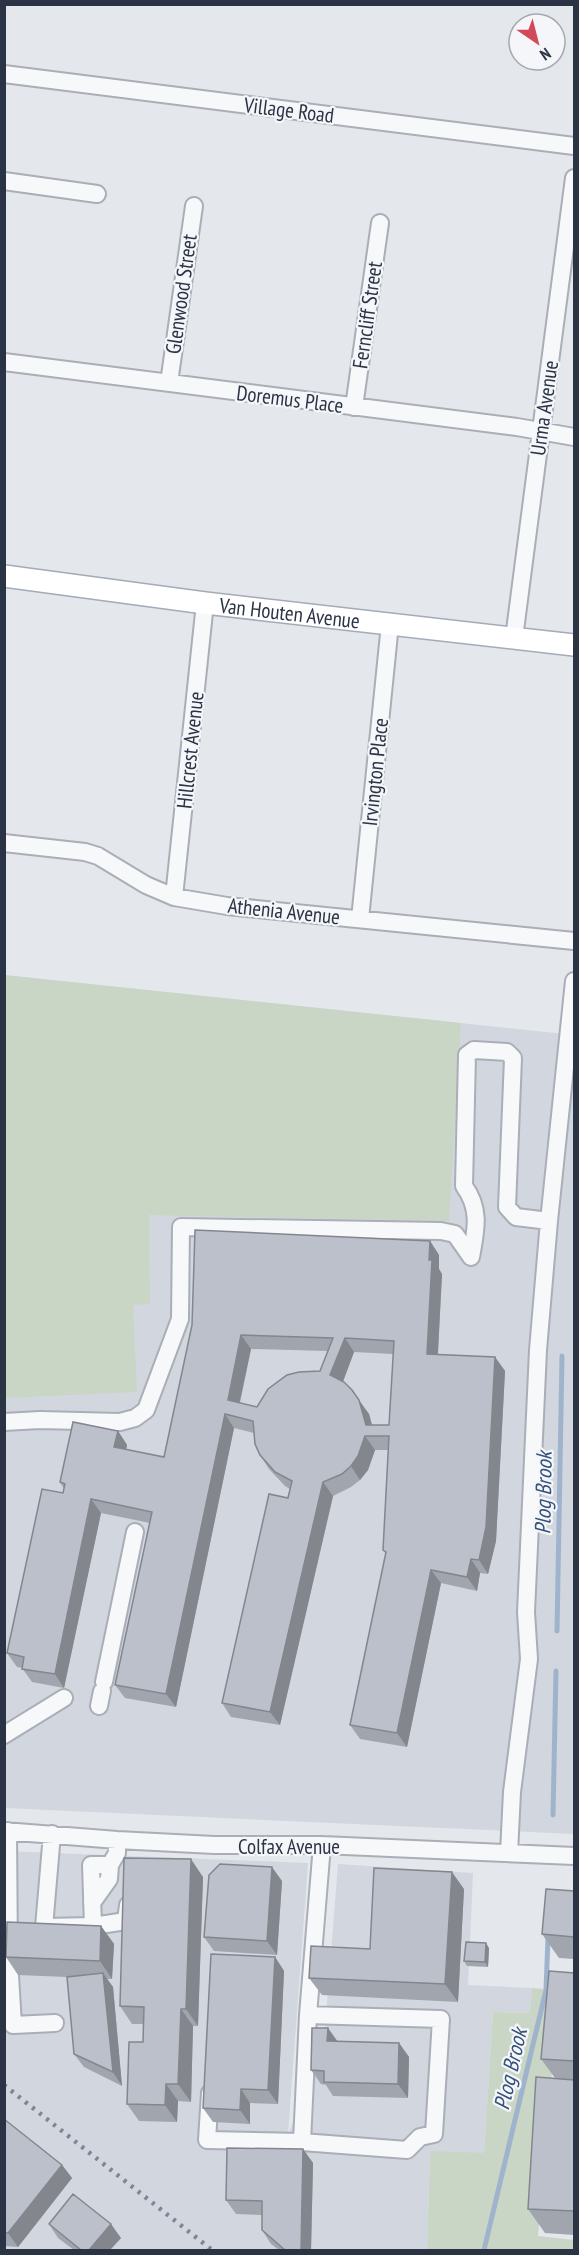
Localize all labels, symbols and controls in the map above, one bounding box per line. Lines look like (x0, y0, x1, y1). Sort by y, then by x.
north arrow (507, 12, 567, 72)
text: N (536, 44, 555, 65)
street label: Village Road (241, 91, 336, 129)
street label: Glenwood Street (159, 232, 203, 356)
street label: Ferncliff Street (346, 259, 388, 370)
street label: Urma Avenue (524, 359, 564, 457)
street label: Doremus Place (235, 379, 345, 419)
street label: Van Houten Avenue (217, 591, 361, 634)
street label: Hillcrest Avenue (170, 690, 210, 810)
street label: Irvington Place (356, 717, 394, 827)
street label: Athenia Avenue (227, 892, 341, 930)
water label: Plog Brook (528, 1449, 558, 1535)
street label: Colfax Avenue (238, 1833, 340, 1860)
water label: Plog Brook (487, 2023, 533, 2112)

